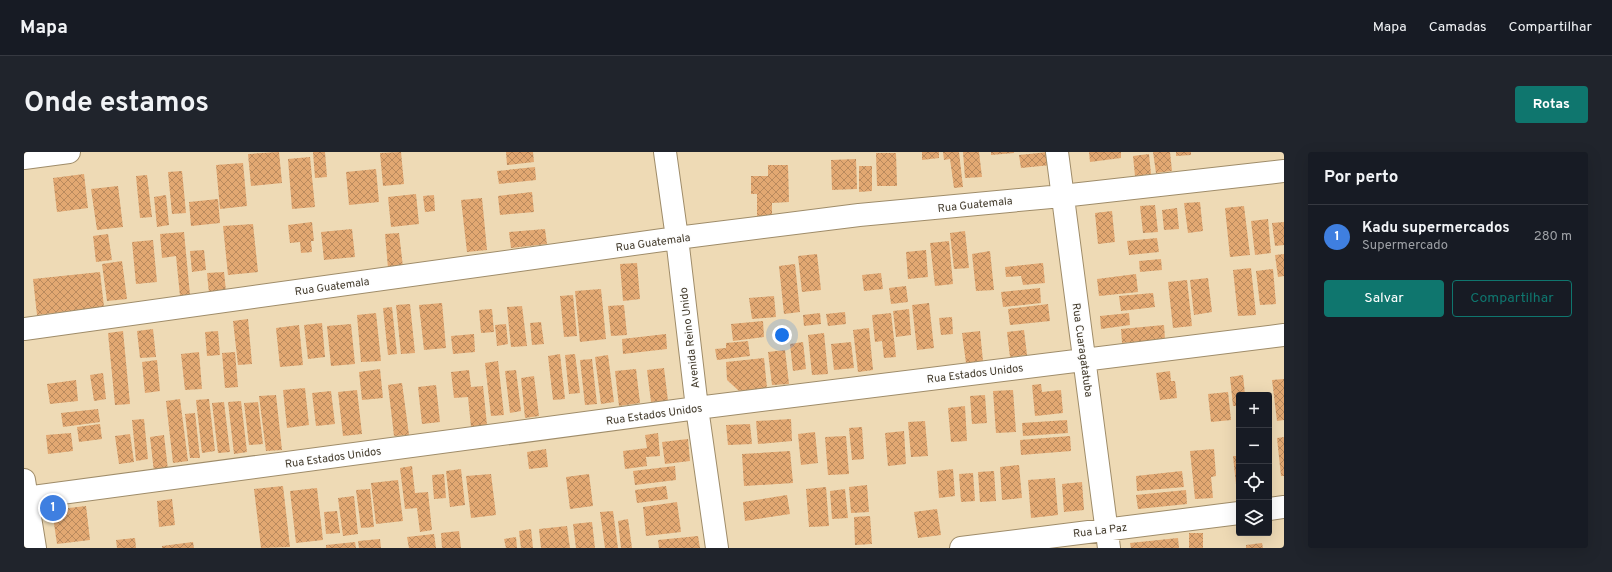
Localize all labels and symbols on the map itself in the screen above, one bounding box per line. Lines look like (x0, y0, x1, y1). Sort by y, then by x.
street label: Rua Guatemala (937, 194, 1013, 216)
street label: Rua Guatemala (615, 231, 692, 255)
street label: Rua Guatemala (294, 275, 371, 299)
street label: Avenida Reino Unido (677, 287, 703, 389)
street label: Rua Cuaragatatuba (1068, 302, 1096, 398)
your location (772, 325, 792, 345)
street label: Rua Estados Unidos (926, 361, 1024, 387)
street label: Rua Estados Unidos (605, 401, 703, 429)
street label: Rua Estados Unidos (284, 444, 382, 472)
pin: 1 (40, 493, 66, 523)
street label: Rua La Paz (1072, 521, 1128, 541)

